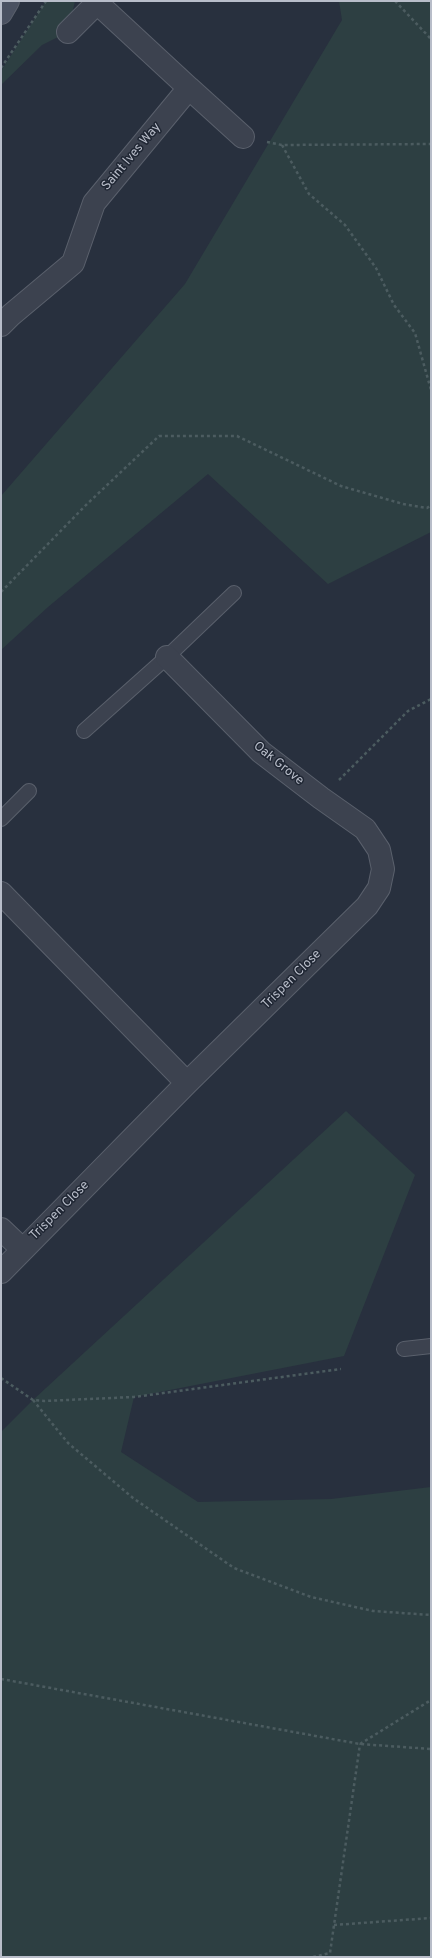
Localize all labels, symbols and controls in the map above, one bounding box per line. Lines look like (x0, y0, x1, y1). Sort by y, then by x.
street label: Saint Ives Way (99, 120, 165, 194)
street label: Oak Grove (250, 739, 306, 789)
street label: Trispen Close (259, 947, 325, 1013)
street label: Trispen Close (27, 1178, 93, 1244)

